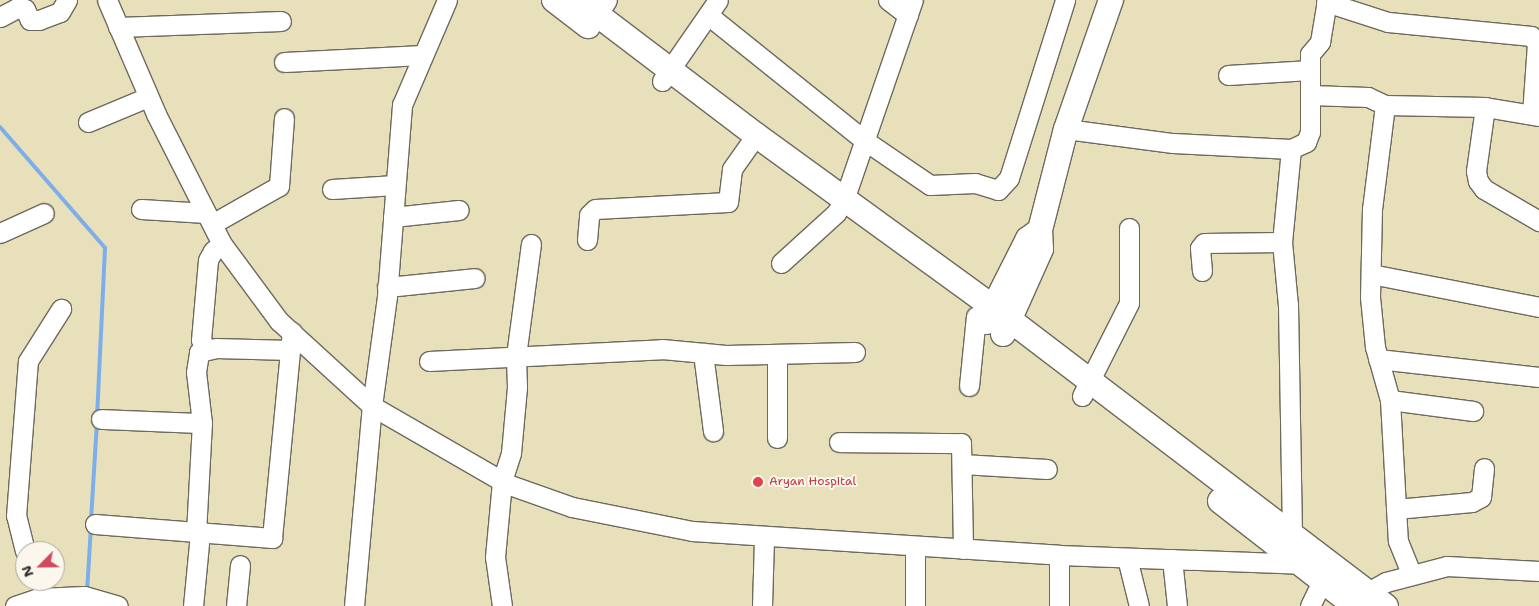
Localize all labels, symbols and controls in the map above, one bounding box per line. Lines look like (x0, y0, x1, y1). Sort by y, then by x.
marker: Aryan Hospital (751, 475, 765, 489)
place label: Aryan Hospital (769, 475, 856, 489)
north arrow (15, 541, 65, 591)
text: N (17, 563, 38, 580)

